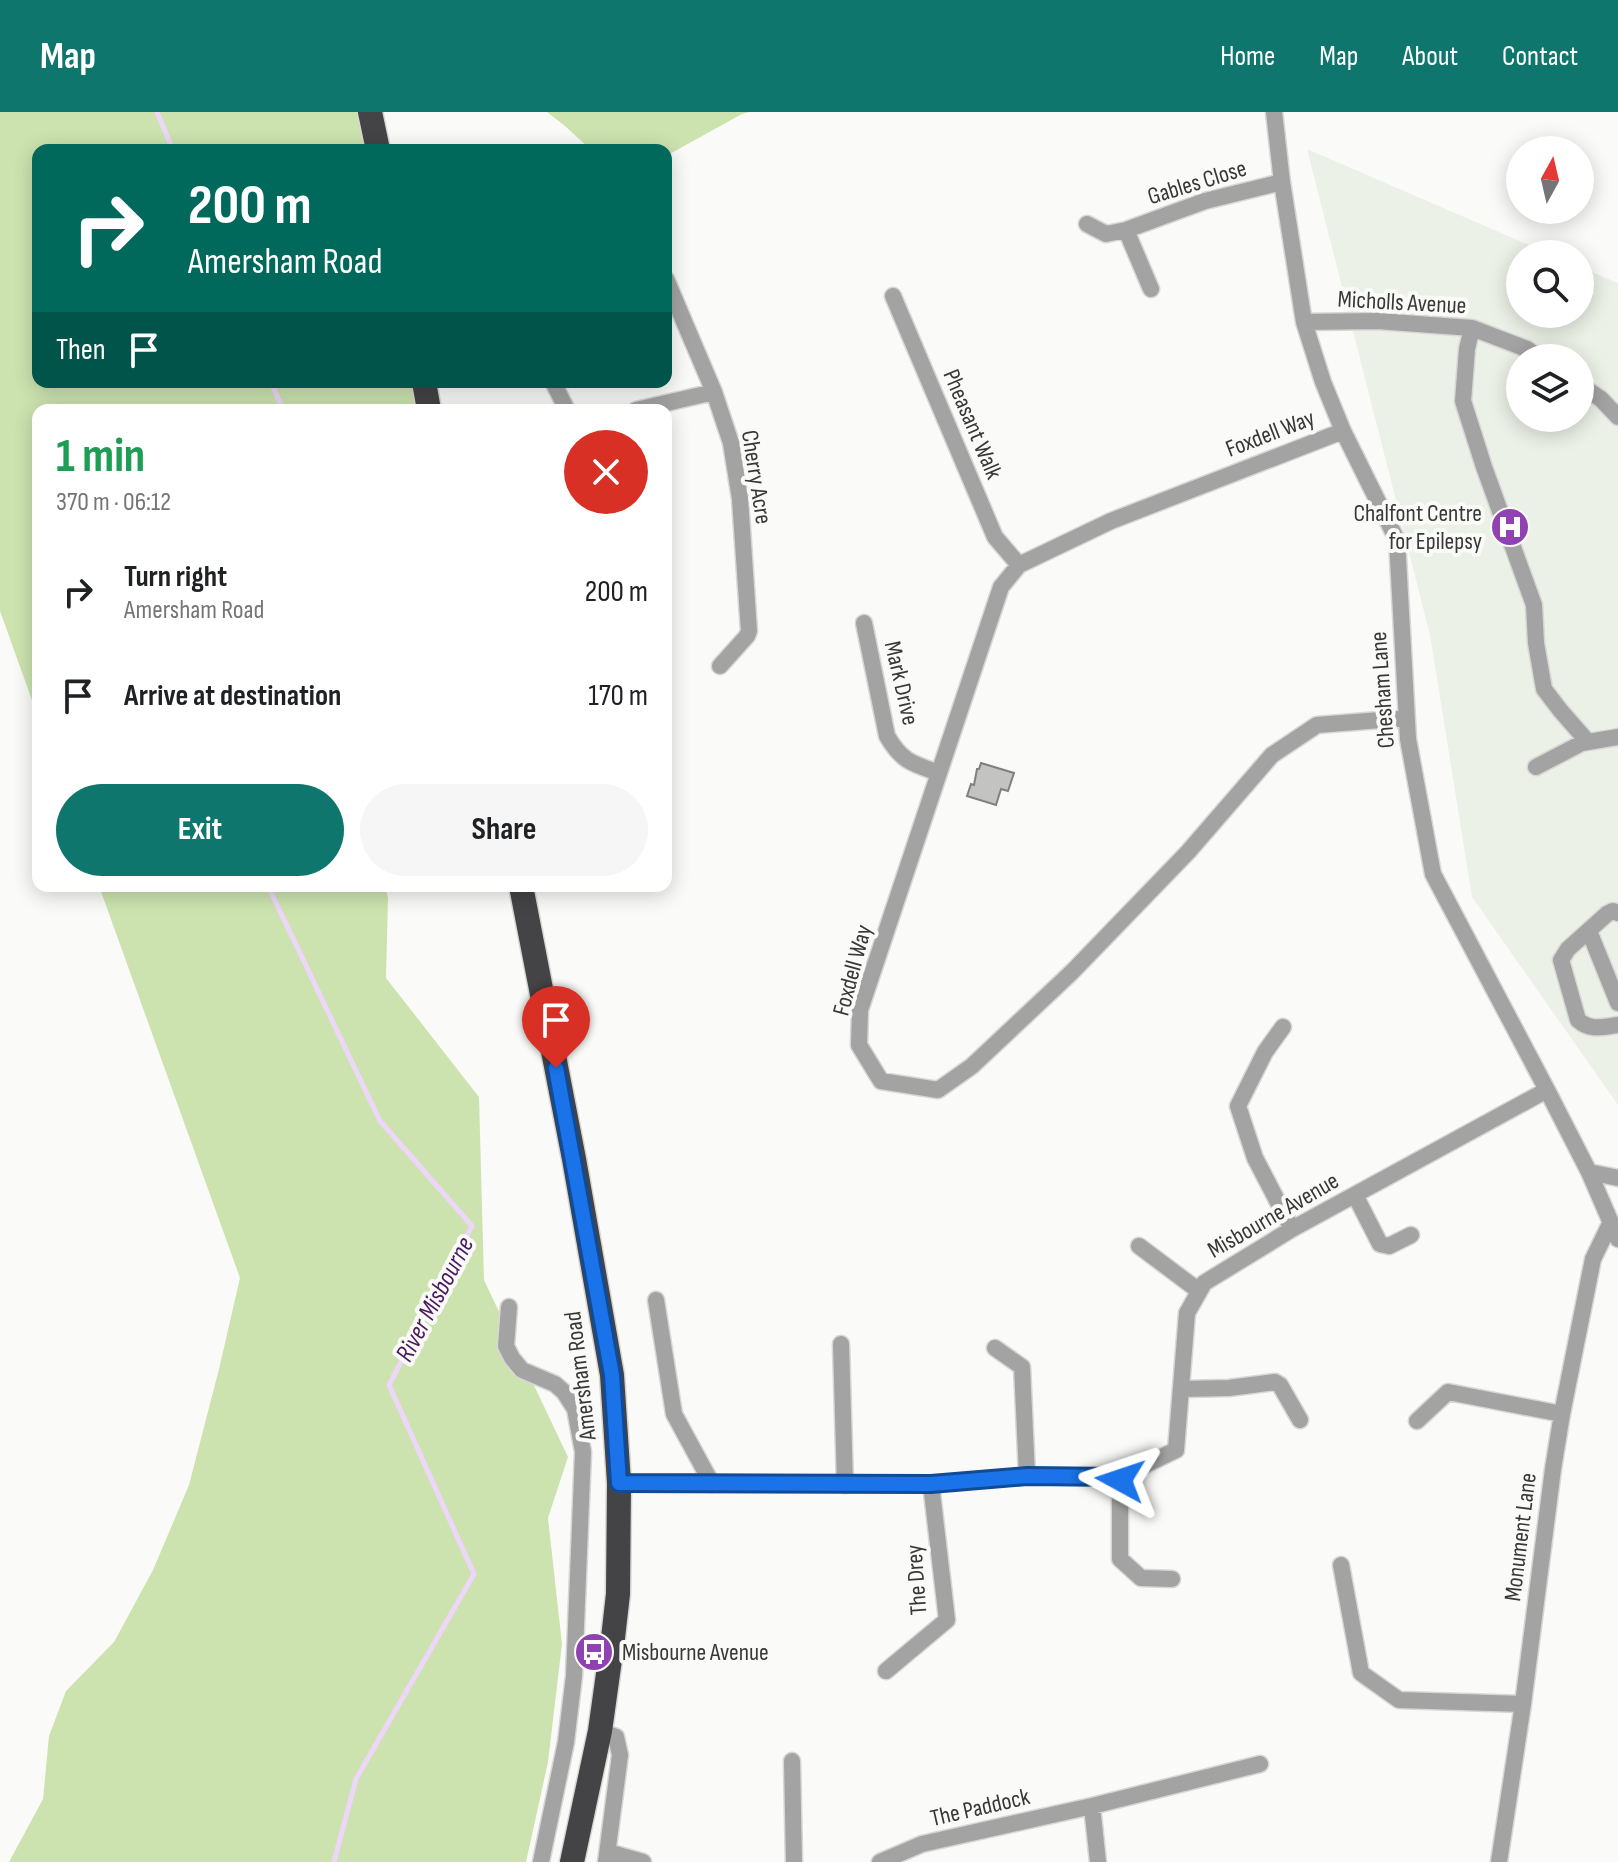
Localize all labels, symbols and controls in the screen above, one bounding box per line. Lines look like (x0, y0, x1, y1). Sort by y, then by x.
text: Map (40, 34, 96, 79)
text: Home (1220, 40, 1275, 73)
text: Map (1319, 40, 1358, 73)
text: About (1402, 40, 1458, 73)
text: Contact (1502, 40, 1578, 73)
north arrow (1506, 136, 1594, 224)
map controls (1506, 136, 1594, 432)
street label: Gables Close (1144, 154, 1250, 211)
text: 200 m (188, 173, 312, 240)
icon: right (56, 176, 160, 280)
button: search (1506, 240, 1594, 328)
text: Amersham Road (188, 241, 382, 284)
street label: Micholls Avenue (1337, 285, 1467, 320)
icon: arrive (122, 328, 166, 372)
text: Then (56, 332, 106, 368)
button: layers (1506, 344, 1594, 432)
street label: Pheasant Walk (936, 365, 1009, 483)
street label: Foxdell Way (1222, 403, 1319, 464)
text: 1 min (56, 428, 145, 485)
street label: Cherry Acre (735, 428, 778, 526)
button: close (564, 430, 648, 514)
text: 370 m · 06:12 (56, 487, 171, 518)
place label: Chalfont Centre for Epilepsy (1353, 499, 1482, 556)
hospital icon: Chalfont Centre for Epilepsy (1489, 506, 1531, 548)
text: Turn right (124, 559, 227, 595)
icon: right (56, 570, 100, 614)
text: 200 m (585, 574, 648, 610)
text: Amersham Road (124, 595, 264, 626)
street label: Chesham Lane (1364, 631, 1401, 749)
street label: Mark Drive (878, 638, 925, 728)
icon: arrive (56, 674, 100, 718)
text: Arrive at destination (124, 678, 341, 714)
text: 170 m (588, 678, 648, 714)
button: Exit (56, 784, 344, 876)
button: Share (360, 784, 648, 876)
street label: Foxdell Way (826, 922, 879, 1019)
pin (522, 986, 590, 1068)
icon: arrive (534, 998, 578, 1042)
street label: Misbourne Avenue (1203, 1166, 1344, 1265)
water label: River Misbourne (390, 1232, 481, 1367)
street label: Amersham Road (558, 1310, 603, 1443)
position arrow (1078, 1438, 1162, 1522)
street label: Monument Lane (1498, 1471, 1543, 1603)
street label: The Drey (900, 1544, 933, 1616)
bus stop icon: Misbourne Avenue (573, 1631, 615, 1673)
place label: Misbourne Avenue (622, 1638, 769, 1667)
street label: The Paddock (928, 1782, 1033, 1833)

